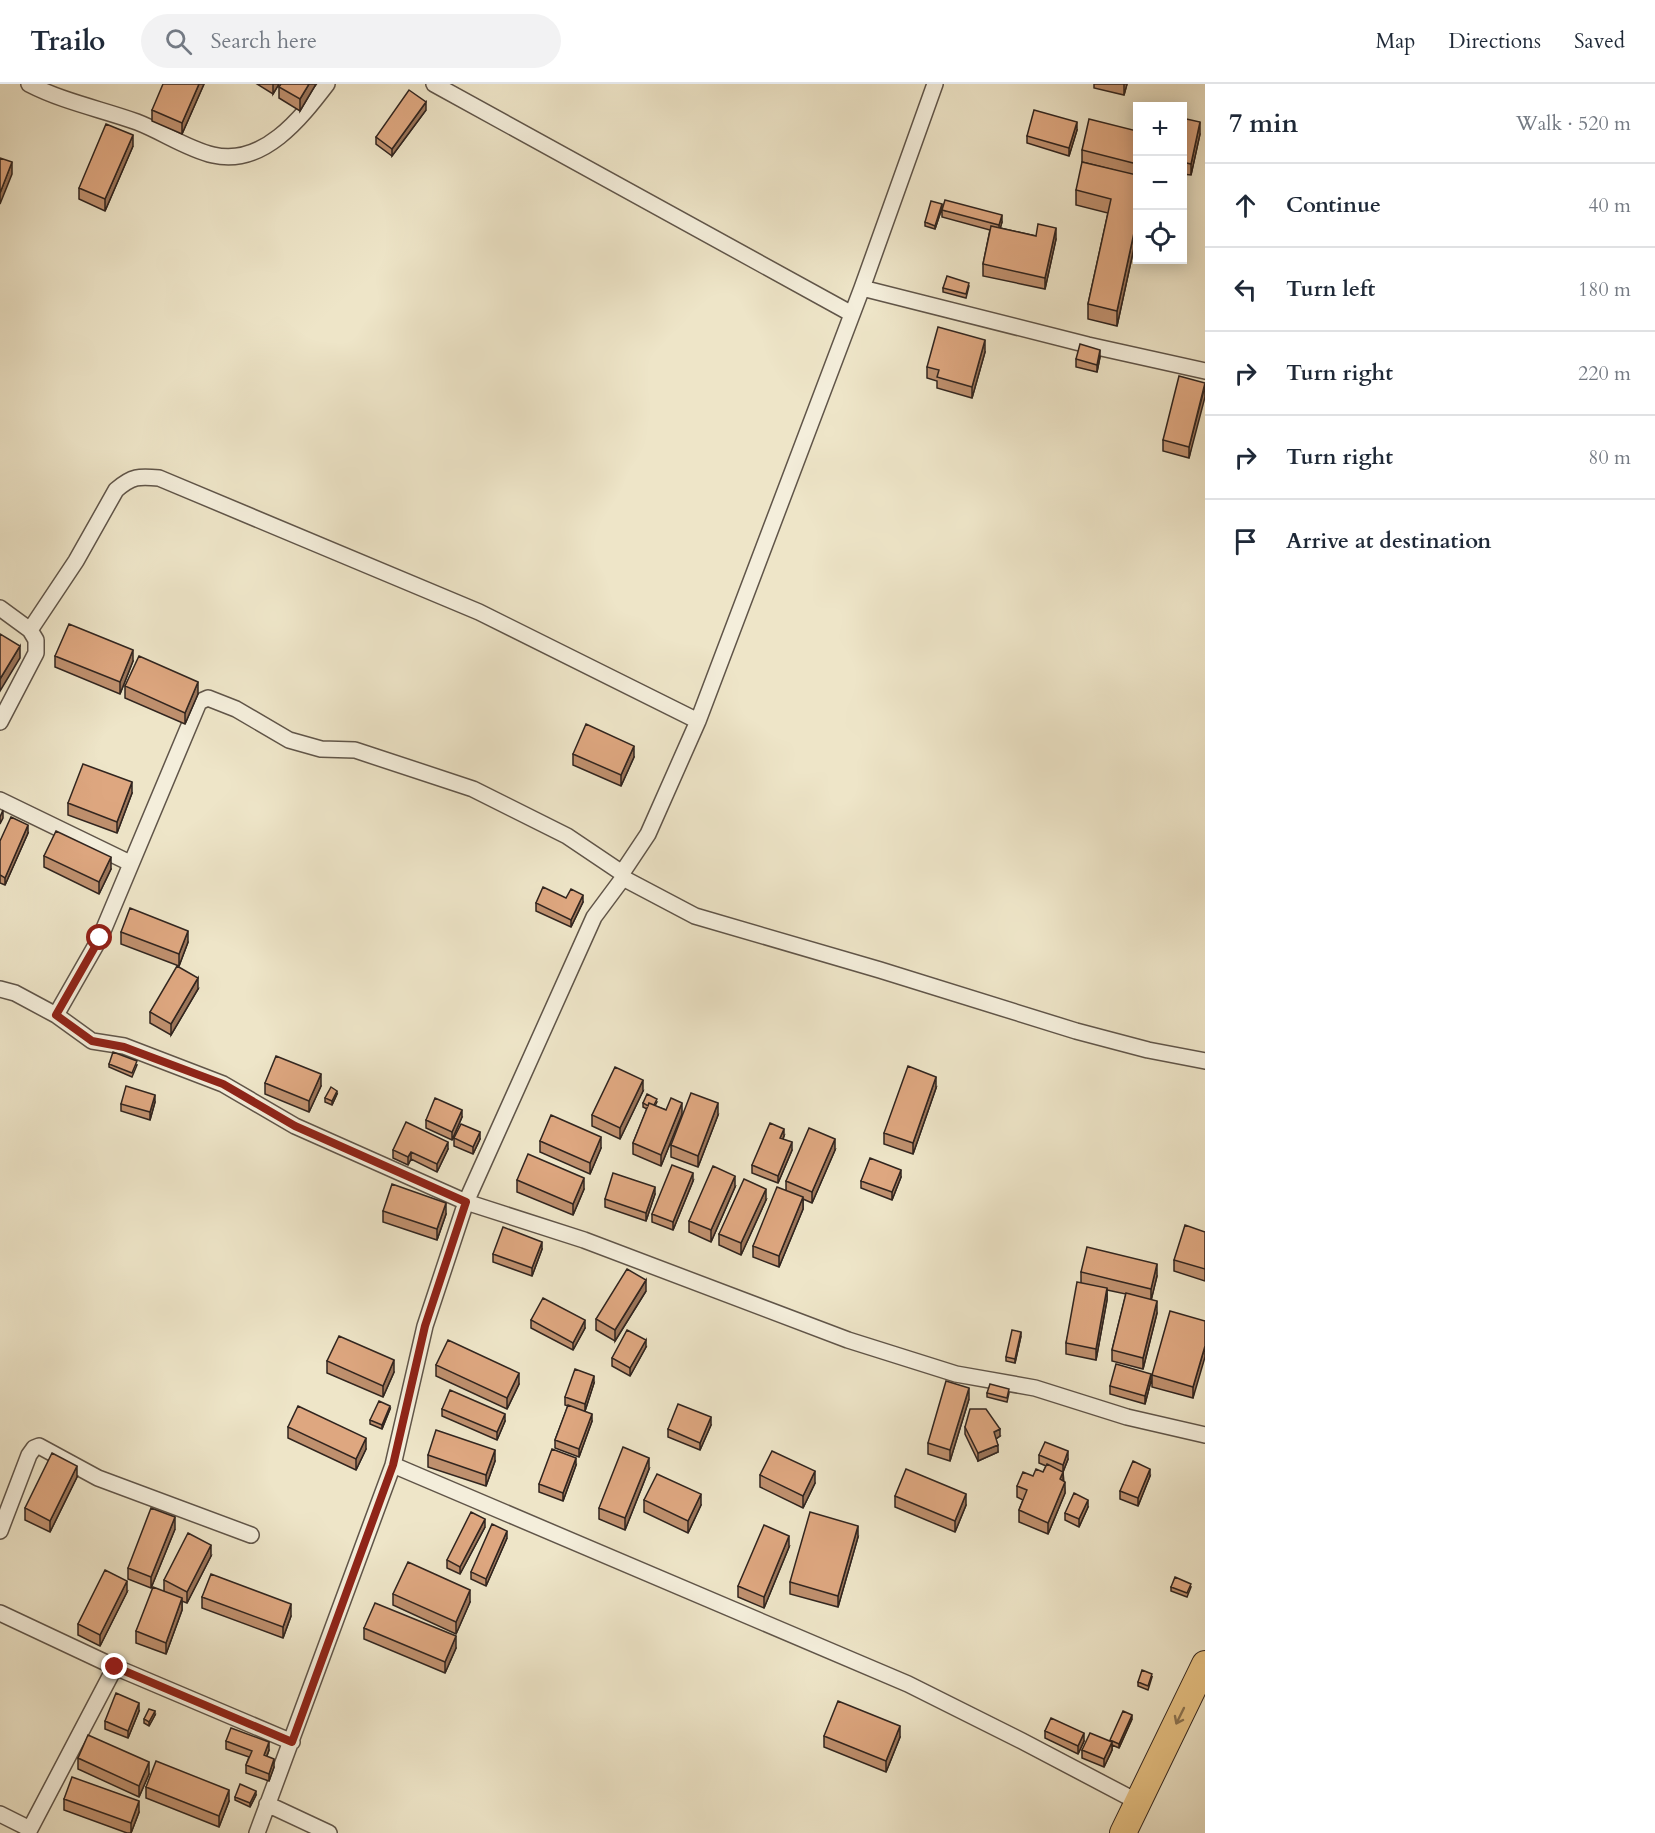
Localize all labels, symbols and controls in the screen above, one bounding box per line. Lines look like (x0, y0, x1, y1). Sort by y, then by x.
search box (141, 14, 561, 68)
text: Trailo (30, 22, 105, 60)
icon: search (162, 25, 195, 58)
text: Search here (210, 26, 317, 56)
text: Map (1375, 27, 1415, 56)
text: Directions (1448, 27, 1541, 56)
text: Saved (1574, 27, 1625, 56)
map controls (1133, 102, 1187, 264)
button: + (1133, 102, 1187, 156)
text: 7 min (1229, 106, 1298, 141)
text: Walk · 520 m (1516, 110, 1631, 137)
button: − (1133, 156, 1187, 210)
icon: ahead (1229, 189, 1262, 222)
text: Continue (1286, 190, 1381, 220)
text: 40 m (1588, 192, 1631, 219)
button: locate (1133, 210, 1187, 264)
icon: left (1229, 273, 1262, 306)
text: Turn left (1286, 274, 1375, 304)
text: 180 m (1578, 276, 1631, 303)
icon: right (1229, 357, 1262, 390)
text: Turn right (1286, 358, 1393, 388)
text: 220 m (1578, 360, 1631, 387)
icon: right (1229, 441, 1262, 474)
text: Turn right (1286, 442, 1393, 472)
text: 80 m (1588, 444, 1631, 471)
icon: arrive (1229, 525, 1262, 558)
text: Arrive at destination (1286, 526, 1491, 556)
route start (86, 924, 112, 950)
route end (101, 1653, 127, 1679)
one-way arrow (1173, 1707, 1185, 1725)

